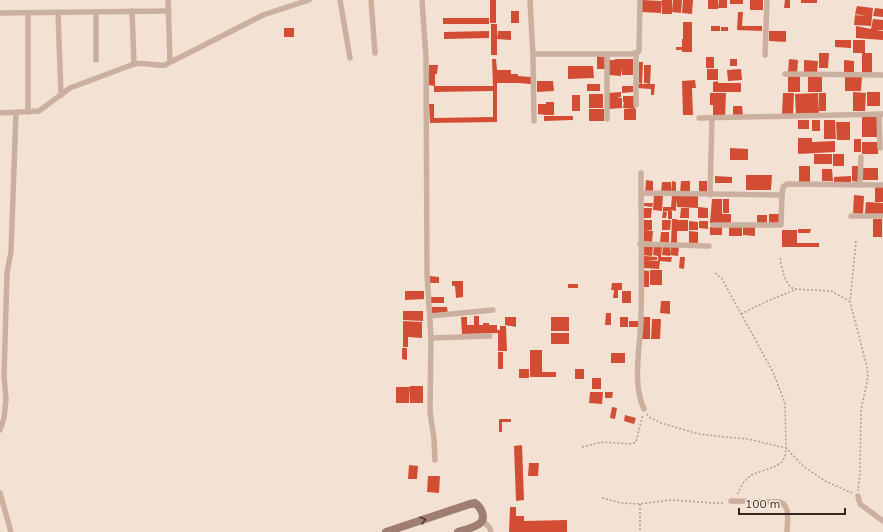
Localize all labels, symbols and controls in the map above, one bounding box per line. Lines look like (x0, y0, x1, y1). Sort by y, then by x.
scale bar (739, 490, 845, 516)
text: 100 m (745, 496, 780, 511)
one-way arrow (419, 516, 426, 524)

